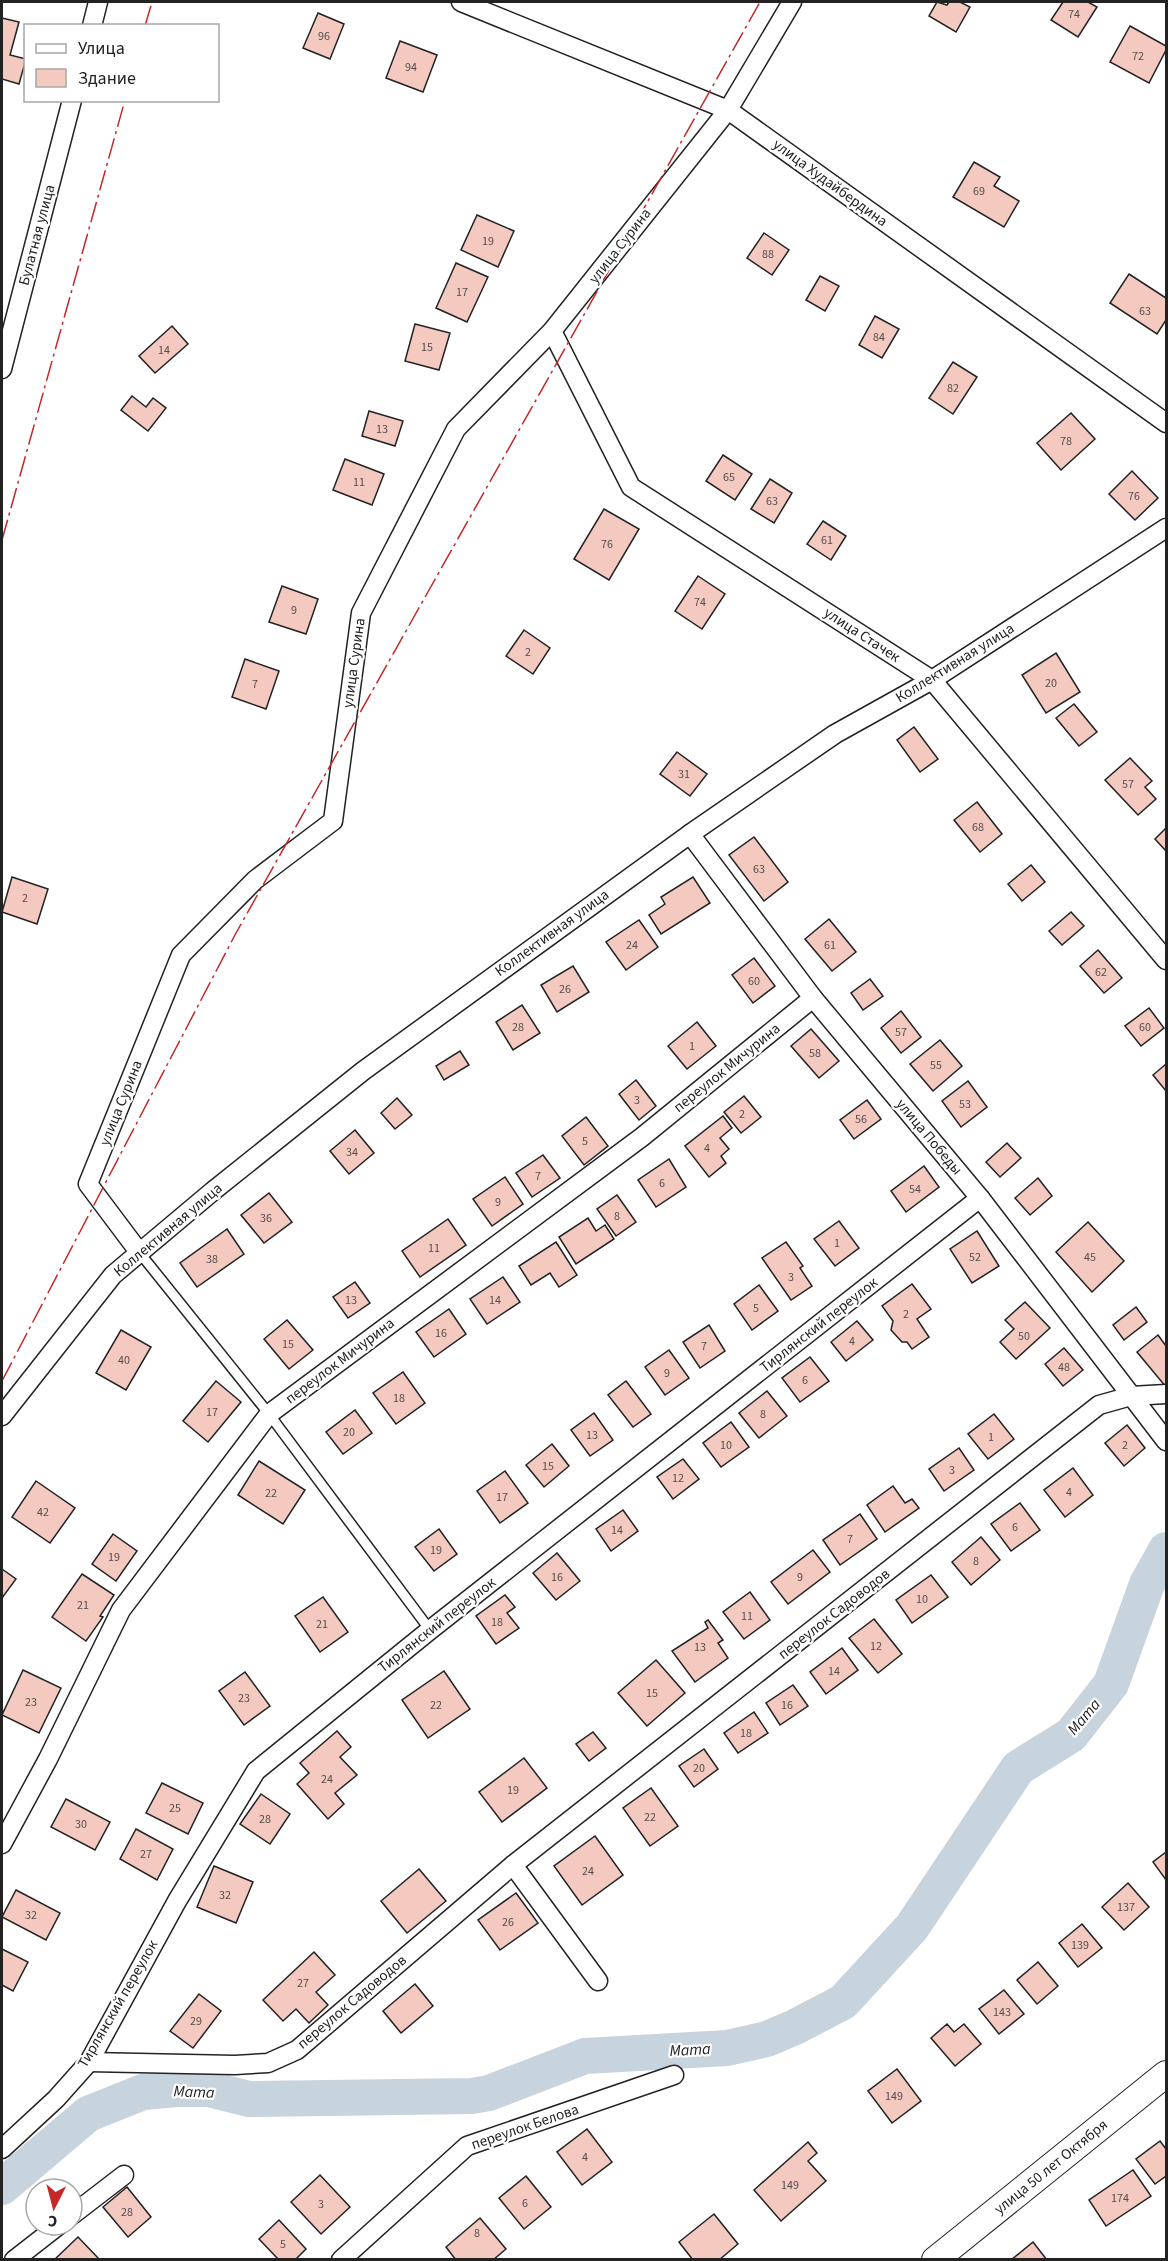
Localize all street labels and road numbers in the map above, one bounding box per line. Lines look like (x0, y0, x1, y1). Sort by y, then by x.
street label: улица Худайбердина (768, 134, 892, 232)
street label: Булатная улица (13, 182, 61, 288)
street label: улица Сурина (584, 204, 656, 288)
street label: улица Стачек (820, 602, 905, 668)
street label: улица Сурина (337, 617, 371, 709)
street label: Коллективная улица (892, 618, 1018, 708)
street label: Коллективная улица (491, 884, 613, 982)
street label: переулок Мичурина (669, 1018, 785, 1118)
street label: улица Сурина (94, 1057, 148, 1149)
street label: улица Победы (891, 1094, 967, 1180)
street label: Коллективная улица (109, 1178, 227, 1282)
street label: Тирлянский переулок (756, 1272, 883, 1378)
street label: переулок Мичурина (281, 1313, 399, 1409)
street label: переулок Садоводов (774, 1563, 895, 1664)
street label: Тирлянский переулок (374, 1572, 501, 1678)
street label: Тирлянский переулок (73, 1936, 163, 2072)
street label: переулок Садоводов (293, 1950, 411, 2054)
street label: переулок Белова (468, 2099, 582, 2155)
street label: улица 50 лет Октября (990, 2115, 1112, 2219)

